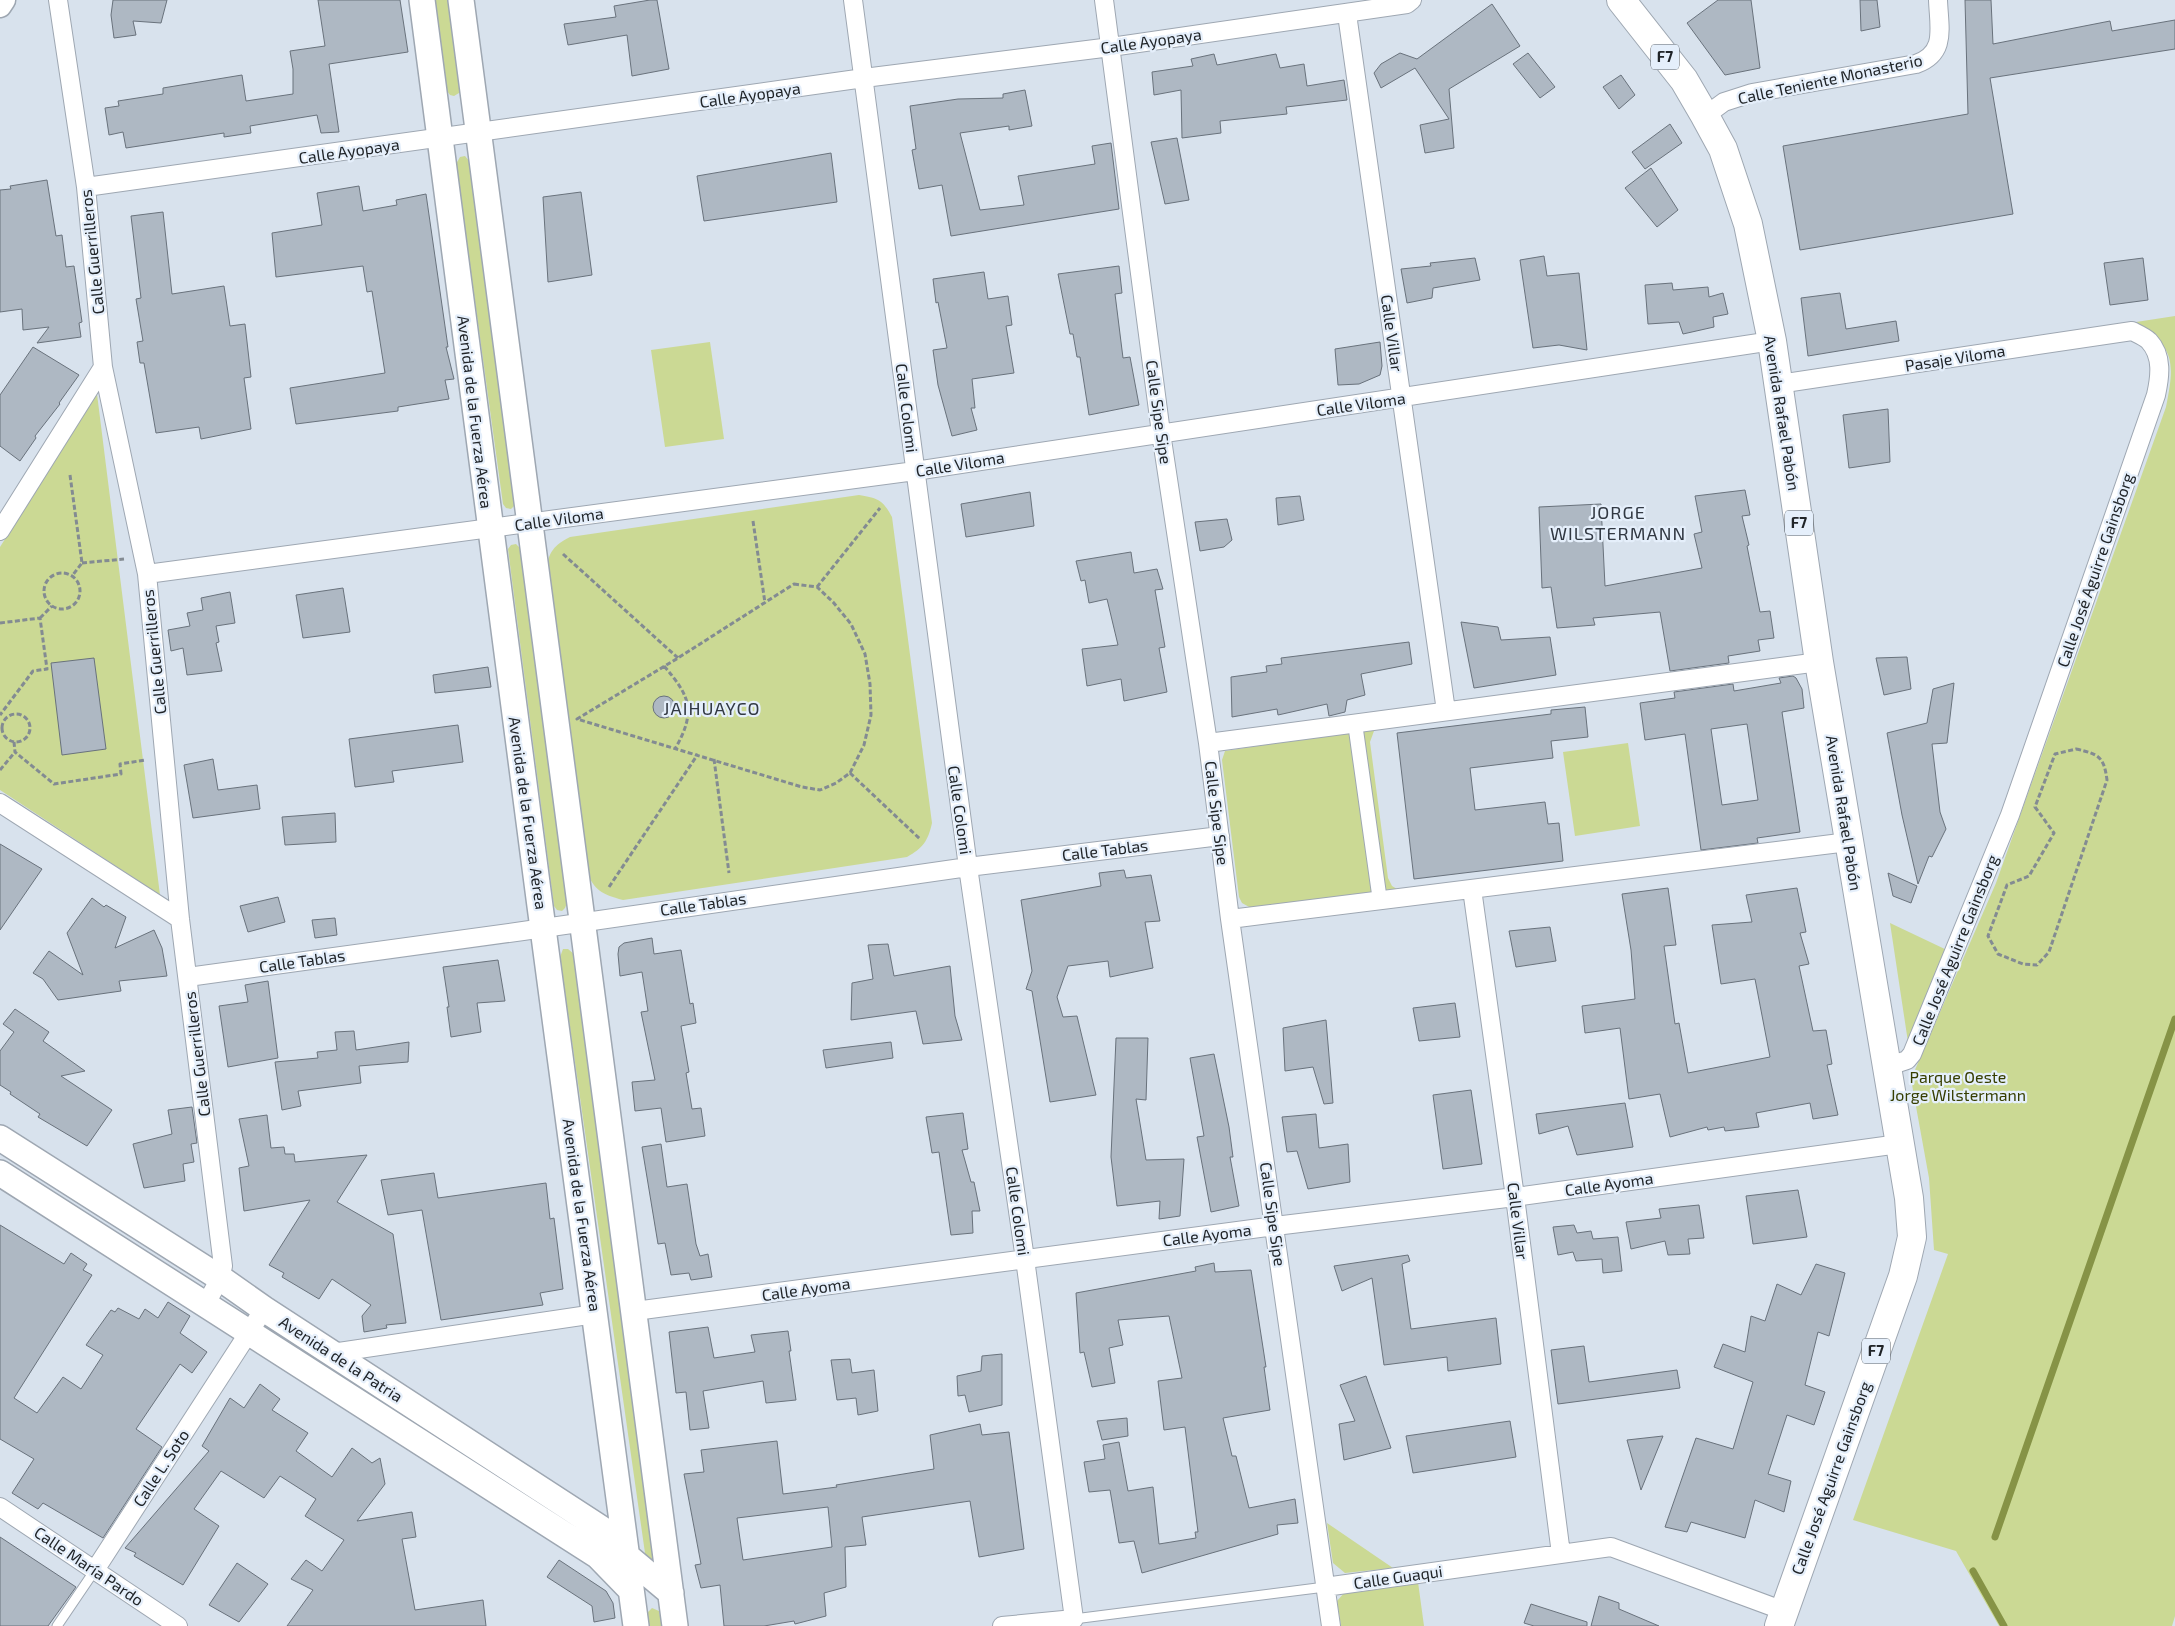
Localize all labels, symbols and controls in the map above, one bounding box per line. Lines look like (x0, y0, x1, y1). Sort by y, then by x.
street label: Calle Ayopaya (1099, 24, 1203, 57)
road number: F7 (1651, 44, 1679, 70)
street label: Calle Teniente Monasterio (1736, 50, 1924, 107)
street label: Calle Ayopaya (698, 78, 802, 111)
street label: Calle Ayopaya (297, 134, 401, 167)
street label: Calle Guerrilleros (75, 189, 108, 316)
street label: Calle Villar (1378, 293, 1407, 373)
street label: Avenida de la Fuerza Aérea (454, 314, 497, 510)
street label: Avenida Rafael Pabón (1761, 334, 1804, 492)
street label: Pasaje Viloma (1903, 340, 2007, 376)
street label: Calle Sipe Sipe (1143, 359, 1176, 465)
street label: Calle Colomi (893, 362, 922, 454)
street label: Calle Viloma (1315, 388, 1407, 419)
street label: Calle Viloma (914, 447, 1006, 480)
street label: Calle José Aguirre Gainsborg (2052, 470, 2137, 669)
district label: JORGE WILSTERMANN (1550, 501, 1686, 544)
street label: Calle Viloma (513, 503, 605, 534)
road number: F7 (1785, 510, 1813, 536)
street label: Calle Guerrilleros (137, 589, 170, 716)
district label: JAIHUAYCO (663, 697, 761, 719)
street label: Avenida de la Fuerza Aérea (506, 715, 551, 911)
street label: Avenida Rafael Pabón (1823, 734, 1866, 892)
street label: Calle Sipe Sipe (1202, 760, 1233, 866)
street label: Calle Colomi (945, 764, 976, 856)
street label: Calle Tablas (1061, 835, 1149, 864)
street label: Calle José Aguirre Gainsborg (1907, 852, 2002, 1048)
street label: Calle Tablas (659, 888, 747, 919)
street label: Calle Tablas (258, 945, 346, 976)
street label: Calle Guerrilleros (179, 991, 214, 1118)
park label: Parque Oeste Jorge Wilstermann (1890, 1067, 2026, 1104)
street label: Avenida de la Fuerza Aérea (560, 1117, 605, 1313)
street label: Calle Sipe Sipe (1257, 1161, 1290, 1267)
street label: Calle Colomi (1003, 1165, 1034, 1257)
street label: Calle Ayoma (1563, 1168, 1654, 1199)
street label: Calle Villar (1504, 1181, 1533, 1261)
street label: Calle Ayoma (1162, 1220, 1252, 1249)
street label: Calle Ayoma (760, 1273, 851, 1304)
street label: Avenida de la Patria (276, 1312, 407, 1406)
road number: F7 (1862, 1338, 1890, 1364)
street label: Calle José Aguirre Gainsborg (1787, 1379, 1874, 1577)
street label: Calle L. Soto (129, 1426, 193, 1510)
street label: Calle María Pardo (31, 1522, 148, 1609)
street label: Calle Guaqui (1352, 1561, 1444, 1592)

